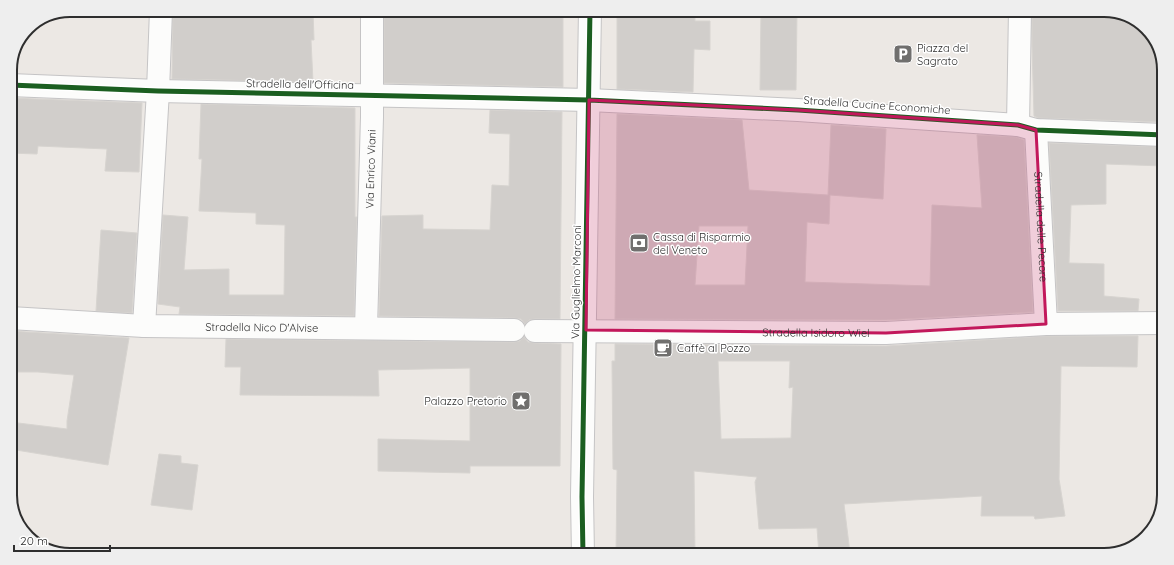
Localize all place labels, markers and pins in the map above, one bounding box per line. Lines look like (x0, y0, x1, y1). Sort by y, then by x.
place label: Piazza del Sagrato (917, 41, 968, 68)
parking icon: Piazza del Sagrato (892, 43, 914, 65)
place label: Cassa di Risparmio del Veneto (653, 230, 751, 257)
bank icon: Cassa di Risparmio del Veneto (628, 232, 650, 254)
cafe icon: Caffè al Pozzo (652, 337, 674, 359)
place label: Caffè al Pozzo (677, 341, 751, 355)
place icon: Palazzo Pretorio (510, 390, 532, 412)
place label: Palazzo Pretorio (424, 394, 507, 408)

